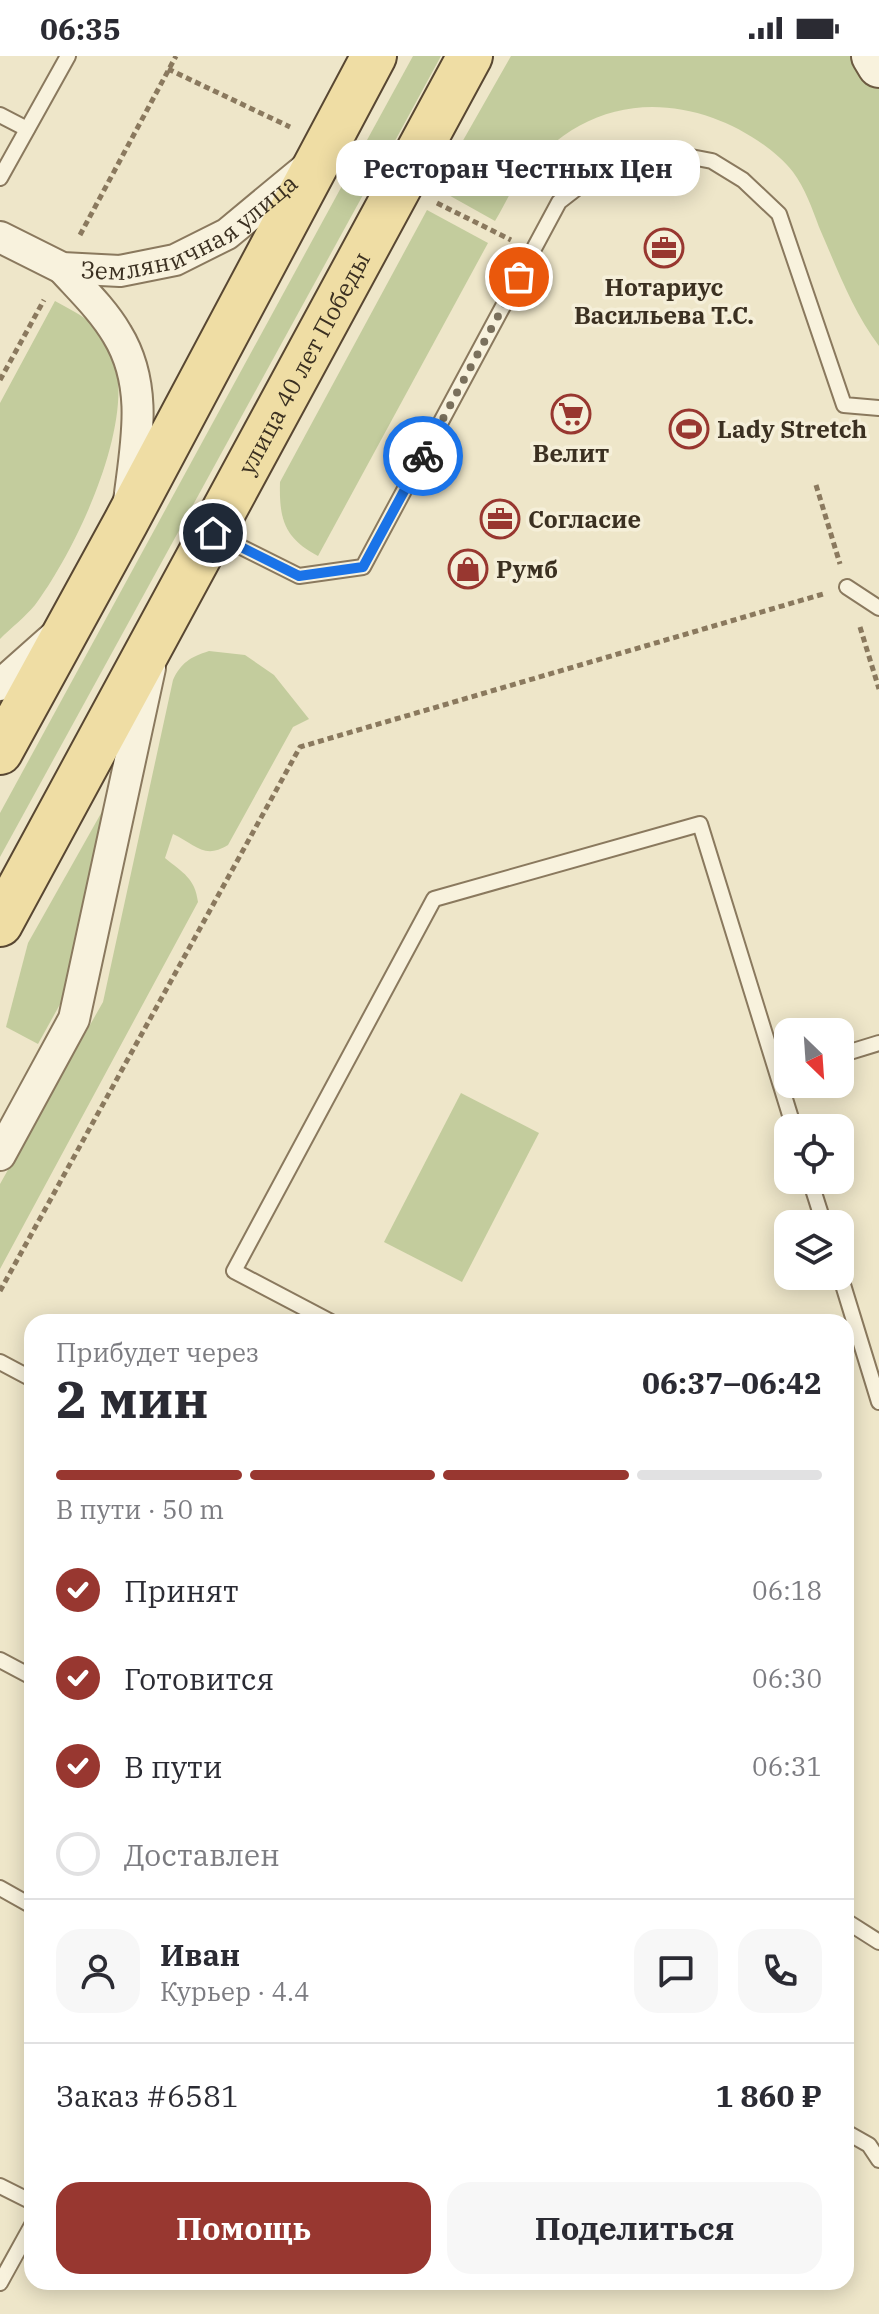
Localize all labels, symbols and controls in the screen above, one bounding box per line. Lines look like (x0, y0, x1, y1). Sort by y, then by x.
text: 06:35 (40, 9, 121, 48)
callout: Ресторан Честных Цен (337, 141, 701, 197)
text: Ресторан Честных Цен (363, 151, 673, 185)
street label: Земляничная улица (80, 167, 304, 287)
office icon: Нотариус Васильева Т.С. (643, 227, 685, 269)
pin (485, 243, 553, 311)
street label: улица 40 лет Победы (230, 246, 377, 480)
icon: bag (497, 255, 541, 299)
place label: Нотариус Васильева Т.С. (574, 271, 754, 331)
supermarket icon: Велит (550, 393, 592, 435)
sports icon: Lady Stretch (668, 408, 710, 450)
place label: Lady Stretch (717, 413, 867, 445)
courier (383, 416, 463, 496)
icon: bike (401, 434, 445, 478)
place label: Велит (533, 437, 609, 469)
office icon: Согласие (479, 498, 521, 540)
pin (179, 499, 247, 567)
place label: Согласие (528, 503, 641, 535)
icon: home (191, 511, 235, 555)
shop icon: Румб (447, 548, 489, 590)
place label: Румб (496, 553, 558, 585)
north arrow (774, 1018, 854, 1098)
map controls (774, 1018, 854, 1290)
button: locate (774, 1114, 854, 1194)
button: layers (774, 1210, 854, 1290)
text: Прибудет через (56, 1335, 259, 1369)
text: 06:37–06:42 (642, 1363, 822, 1402)
text: 2 мин (56, 1365, 209, 1432)
text: В пути · 50 m (56, 1492, 224, 1526)
icon: check (56, 1568, 100, 1612)
text: Принят (124, 1571, 239, 1610)
text: 06:18 (752, 1573, 822, 1607)
icon: check (56, 1656, 100, 1700)
text: Готовится (124, 1659, 274, 1698)
text: 06:30 (752, 1661, 822, 1695)
icon: check (56, 1744, 100, 1788)
text: В пути (124, 1747, 223, 1786)
text: 06:31 (752, 1749, 822, 1783)
text: Доставлен (124, 1835, 280, 1874)
button: person (56, 1929, 140, 2013)
button: chat (634, 1929, 718, 2013)
button: phone (738, 1929, 822, 2013)
text: Иван (160, 1935, 240, 1974)
text: Курьер · 4.4 (160, 1974, 310, 2008)
text: Заказ #6581 (56, 2076, 239, 2115)
text: 1 860 ₽ (716, 2076, 822, 2115)
button: Помощь (56, 2182, 431, 2274)
button: Поделиться (447, 2182, 822, 2274)

